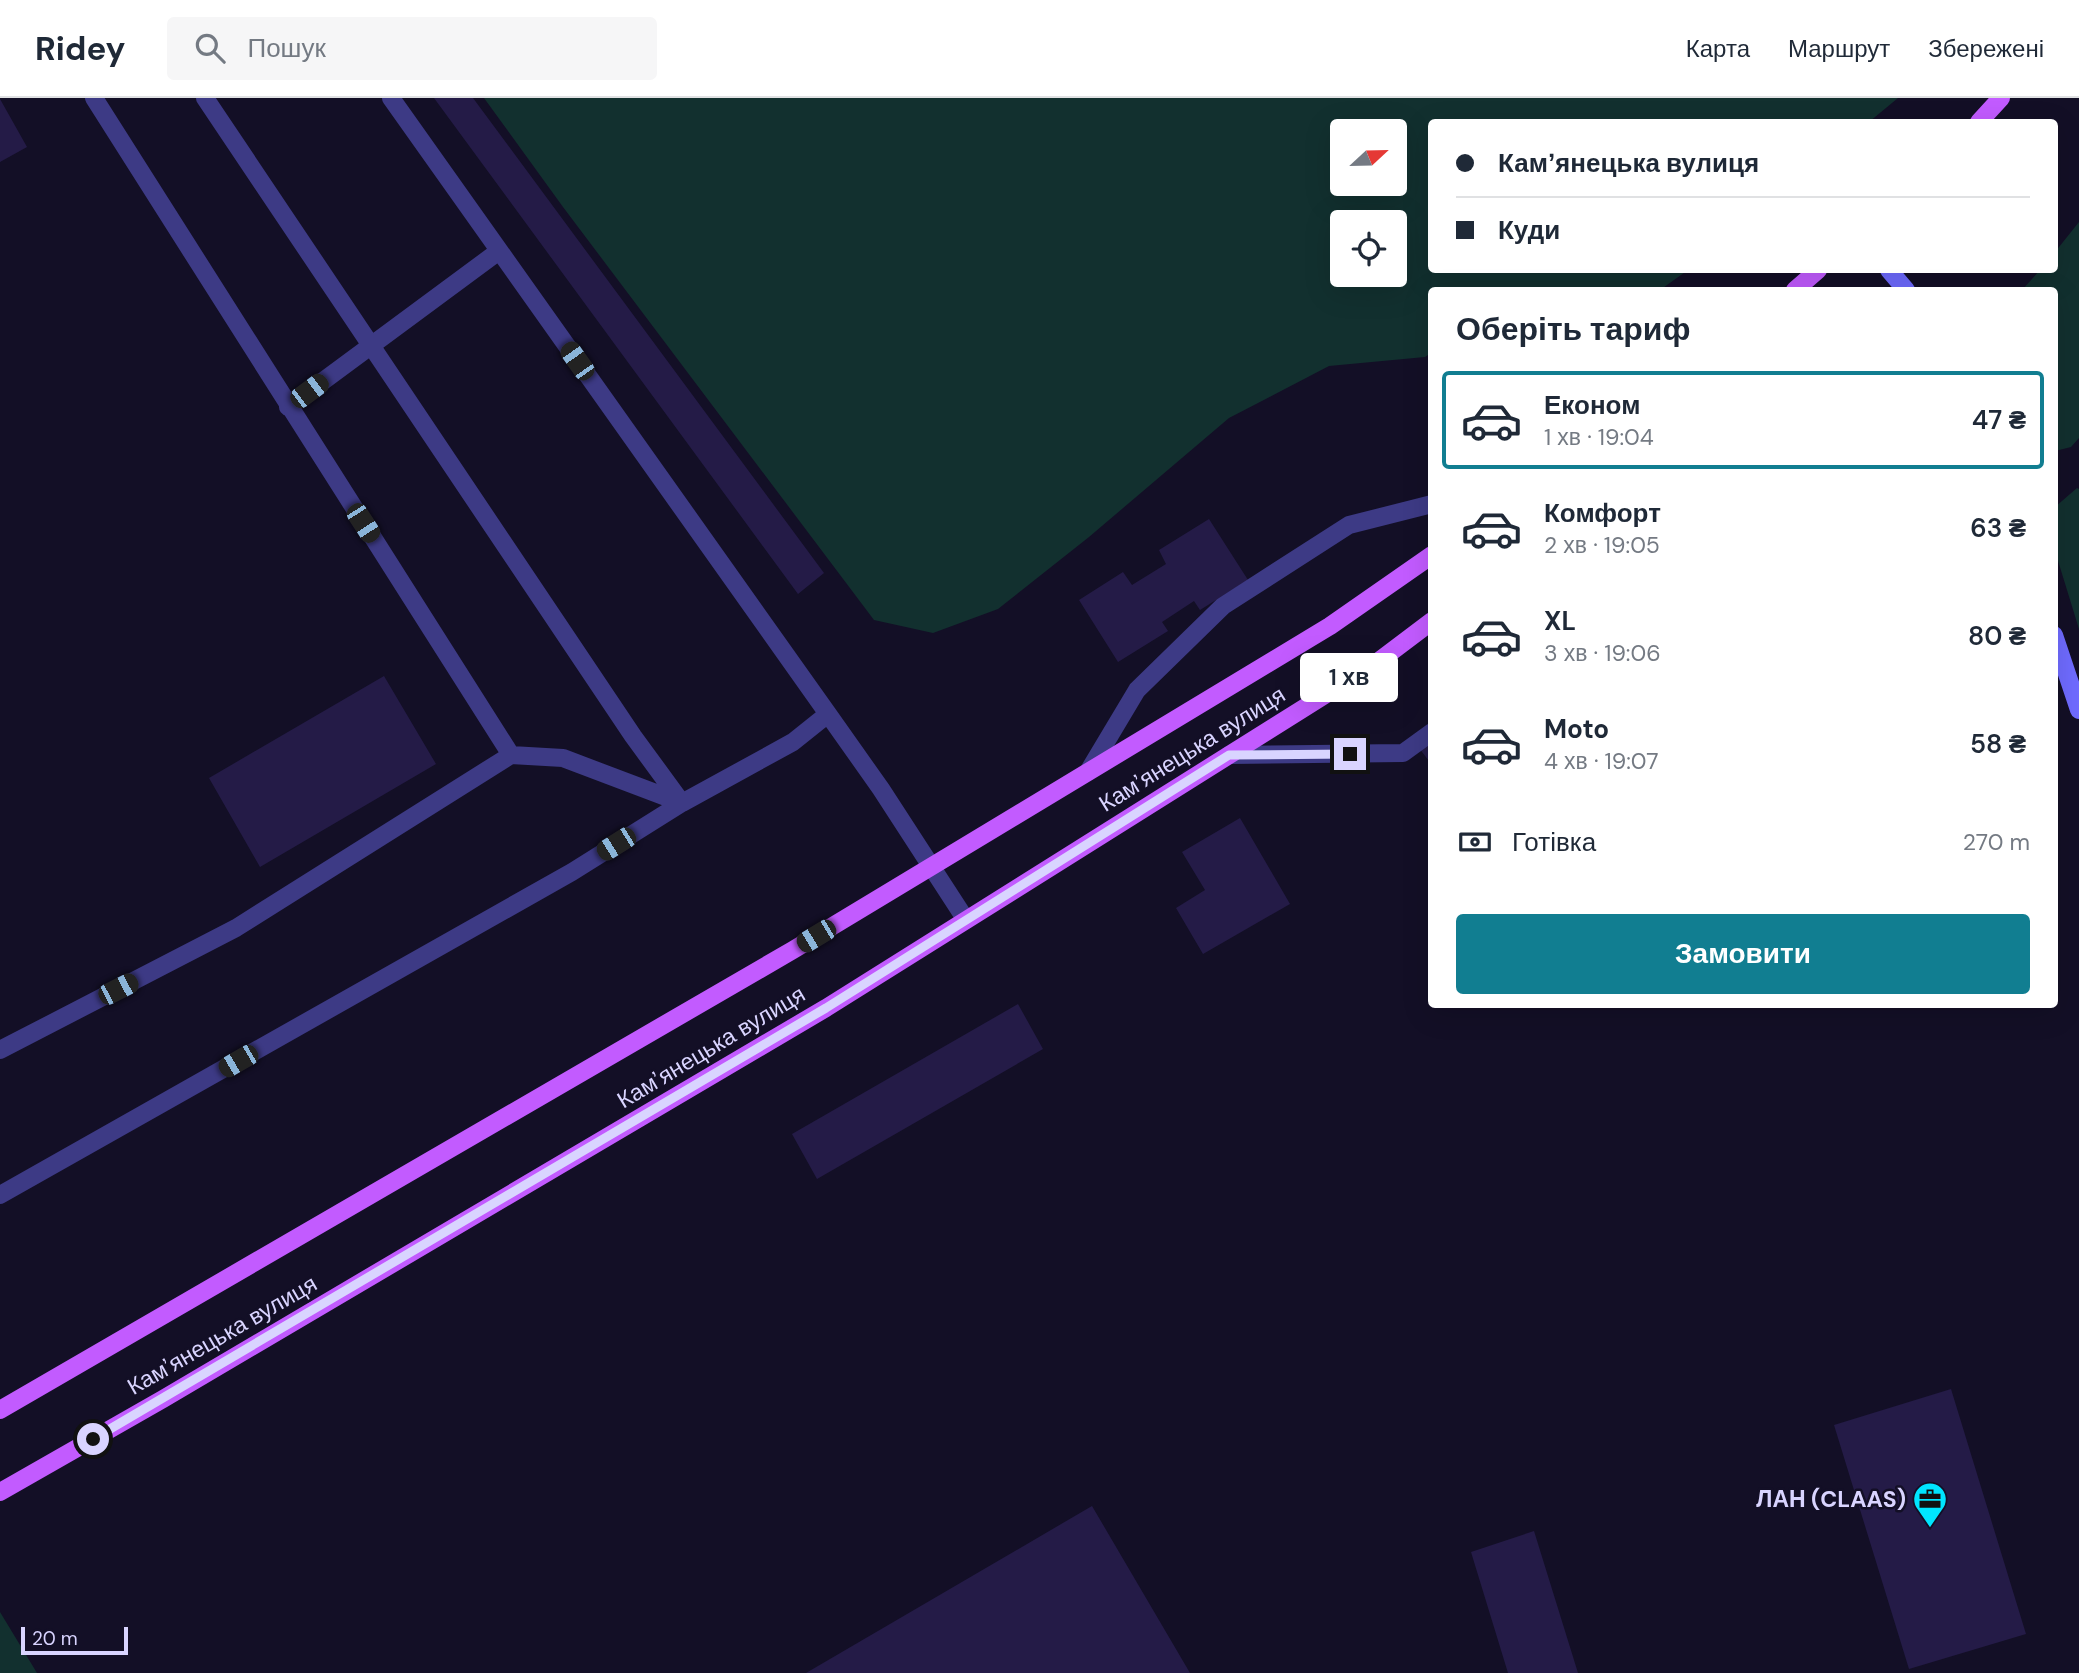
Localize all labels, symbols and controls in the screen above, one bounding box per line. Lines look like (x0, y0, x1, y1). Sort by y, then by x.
search box (167, 17, 657, 80)
text: Ridey (35, 27, 125, 70)
icon: search (191, 29, 229, 67)
text: Пошук (247, 31, 326, 65)
text: Карта (1686, 33, 1750, 64)
text: Маршрут (1788, 33, 1890, 64)
text: Збережені (1928, 33, 2044, 64)
north arrow (1330, 119, 1407, 196)
map controls (1330, 119, 1407, 287)
text: Камʼянецька вулиця (1498, 146, 1759, 180)
button: locate (1330, 210, 1407, 287)
text: Куди (1498, 213, 1560, 247)
text: Оберіть тариф (1456, 308, 1690, 350)
car (557, 338, 598, 384)
car (286, 370, 333, 412)
text: Економ (1544, 388, 1640, 422)
icon: car (1460, 389, 1523, 452)
text: 47 ₴ (1972, 403, 2026, 437)
text: 1 хв · 19:04 (1544, 422, 1654, 452)
text: Комфорт (1544, 496, 1661, 530)
icon: car (1460, 497, 1523, 560)
car (343, 500, 384, 546)
text: 63 ₴ (1970, 511, 2026, 545)
text: 2 хв · 19:05 (1544, 530, 1660, 560)
text: XL (1544, 604, 1576, 638)
icon: car (1460, 605, 1523, 668)
text: 80 ₴ (1968, 619, 2026, 653)
text: 3 хв · 19:06 (1544, 638, 1661, 668)
callout: 1 хв (1301, 652, 1399, 702)
text: 1 хв (1329, 662, 1369, 692)
street label: Камʼянецька вулиця (1093, 679, 1291, 819)
text: Moto (1544, 712, 1609, 746)
icon: car (1460, 713, 1523, 776)
text: 58 ₴ (1970, 727, 2026, 761)
route end (1334, 738, 1366, 770)
text: 4 хв · 19:07 (1544, 746, 1659, 776)
icon: cash (1456, 823, 1494, 861)
car (593, 824, 640, 864)
text: Готівка (1512, 825, 1596, 859)
text: 270 m (1963, 827, 2030, 857)
button: Замовити (1456, 914, 2030, 994)
car (793, 916, 840, 956)
car (95, 970, 142, 1008)
street label: Камʼянецька вулиця (611, 979, 811, 1115)
car (215, 1041, 262, 1081)
street label: Камʼянецька вулиця (122, 1268, 322, 1402)
route start (77, 1423, 109, 1455)
office icon: ЛАН (CLAAS) (1911, 1480, 1949, 1529)
place label: ЛАН (CLAAS) (1756, 1484, 1906, 1514)
scale bar (21, 1624, 128, 1656)
text: 20 m (32, 1626, 78, 1651)

